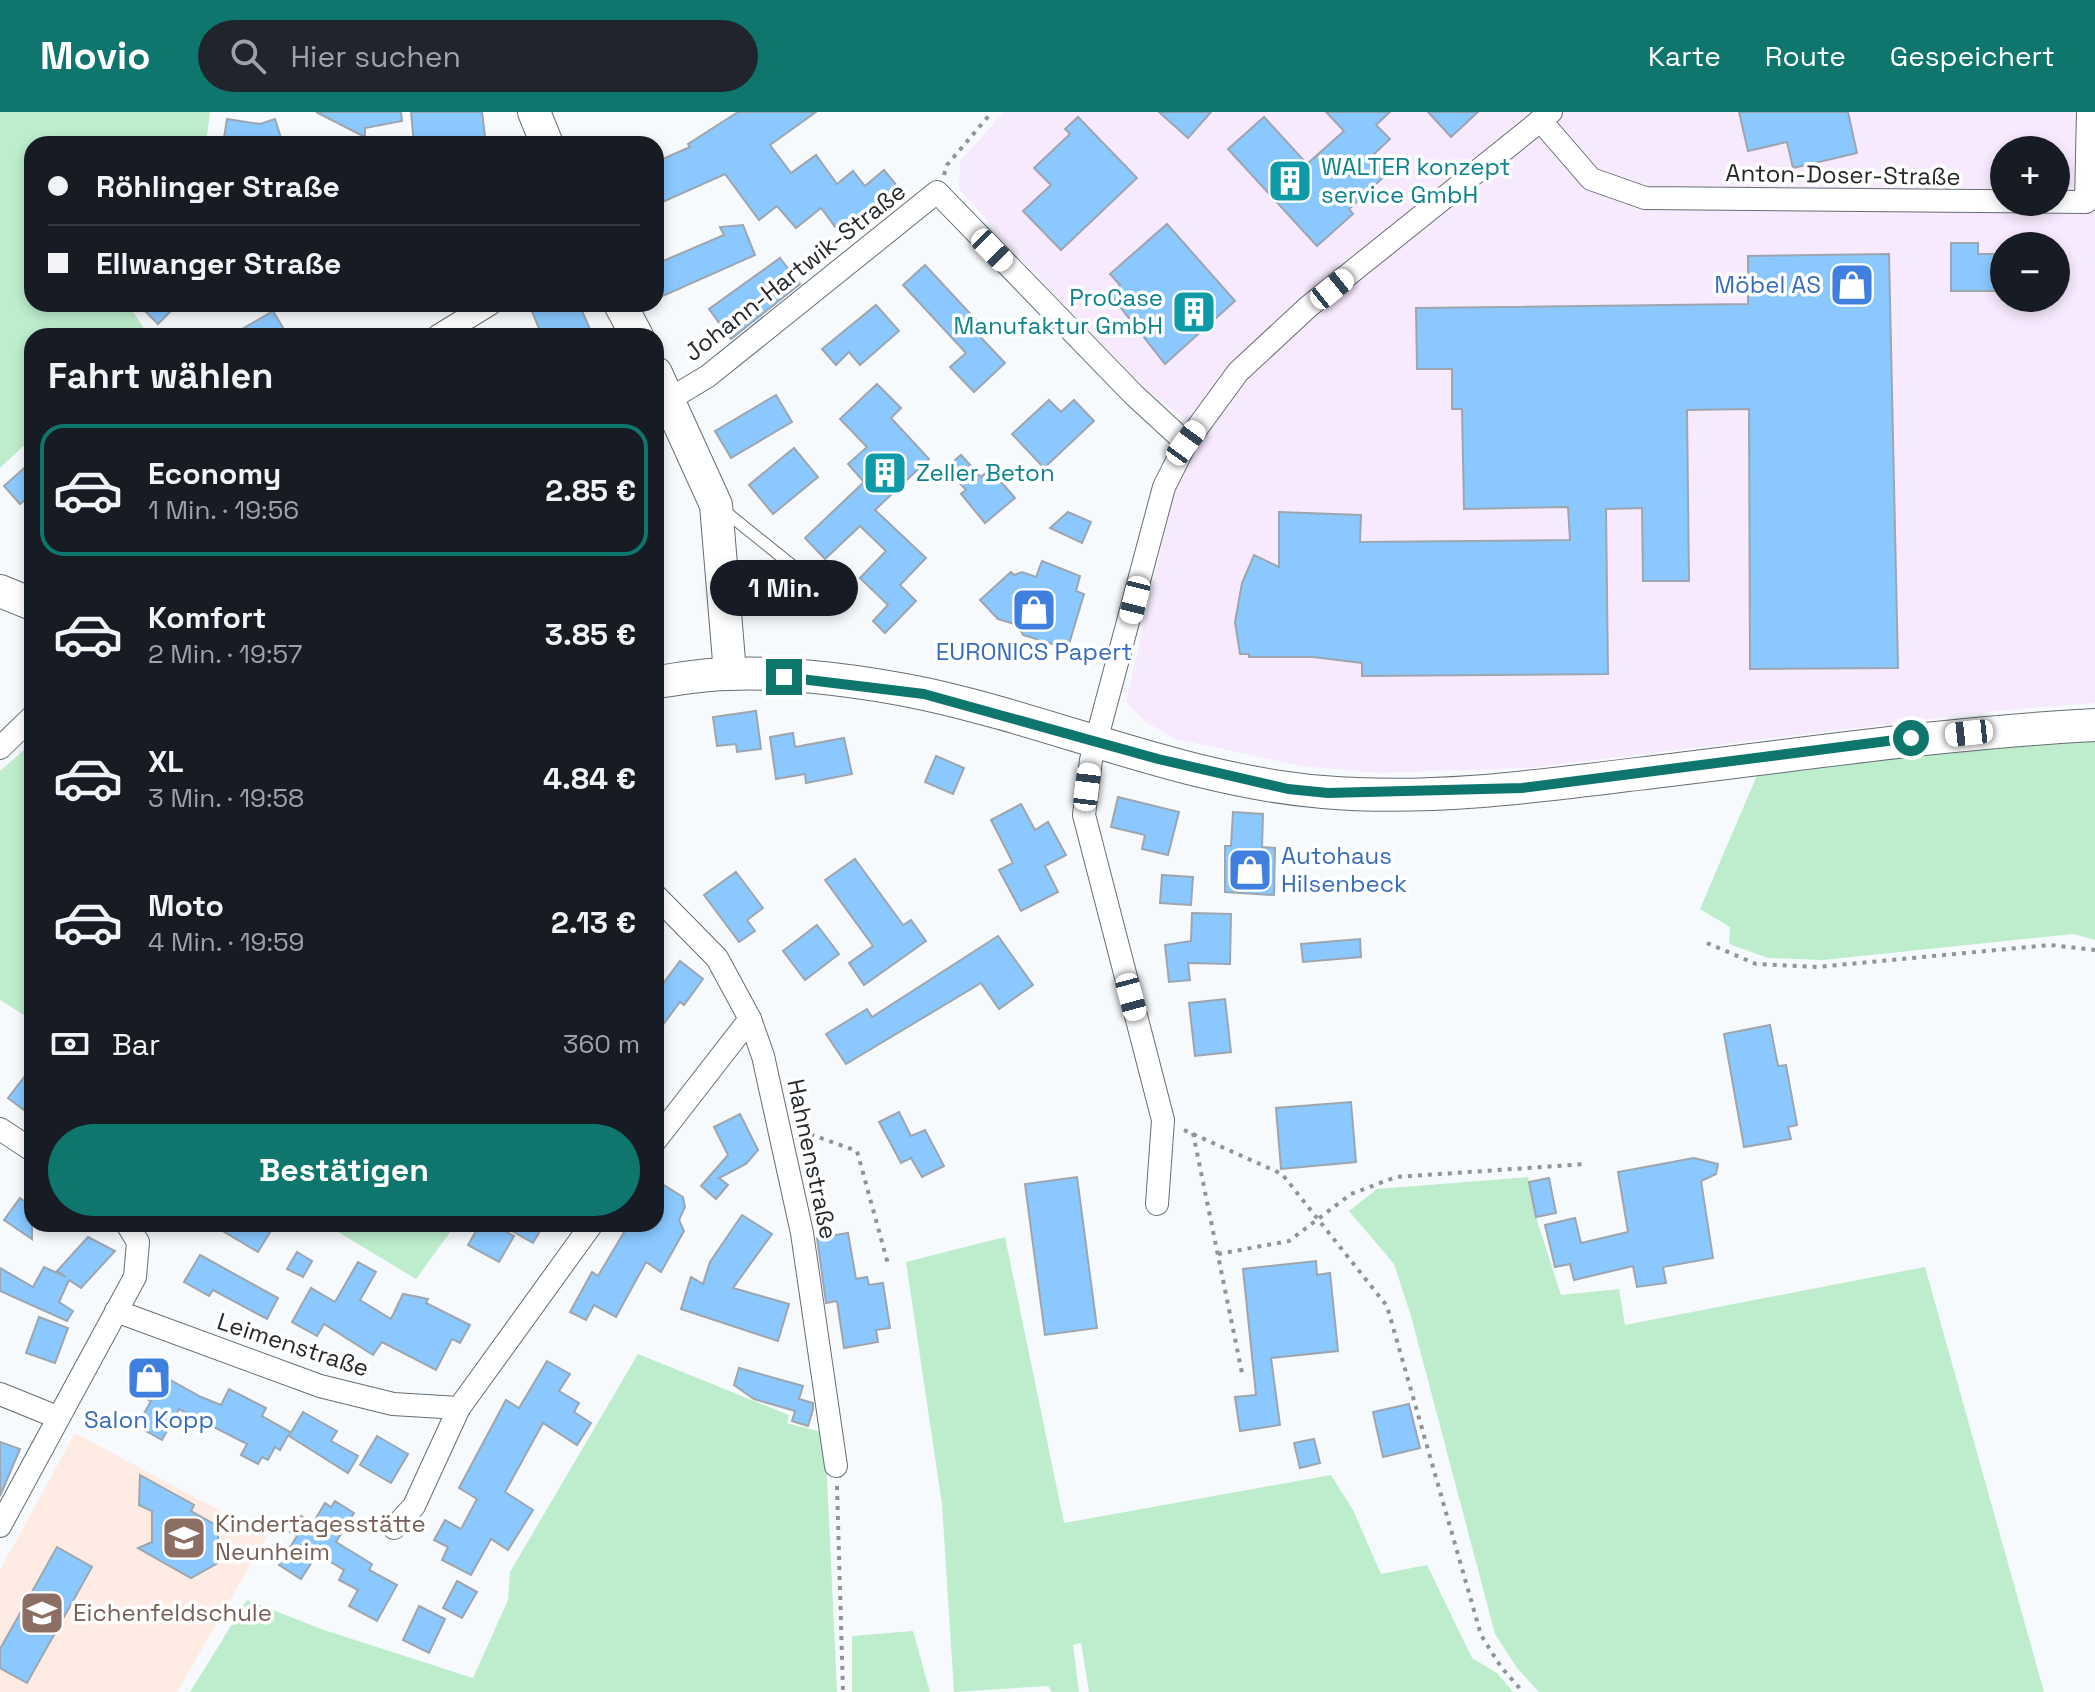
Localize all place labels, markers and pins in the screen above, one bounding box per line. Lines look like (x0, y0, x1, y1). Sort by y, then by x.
place label: WALTER konzept service GmbH (1321, 151, 1511, 210)
building icon: WALTER konzept service GmbH (1266, 157, 1314, 205)
shop icon: Möbel AS (1828, 261, 1876, 309)
place label: Möbel AS (1714, 269, 1821, 300)
place label: ProCase Manufaktur GmbH (954, 282, 1163, 341)
building icon: ProCase Manufaktur GmbH (1170, 288, 1218, 336)
building icon: Zeller Beton (861, 449, 909, 497)
place label: Zeller Beton (916, 457, 1055, 488)
shop icon: EURONICS Papert (1010, 586, 1058, 634)
place label: EURONICS Papert (936, 636, 1132, 667)
place label: Autohaus Hilsenbeck (1281, 840, 1407, 899)
shop icon: Autohaus Hilsenbeck (1226, 846, 1274, 894)
shop icon: Salon Kopp (125, 1354, 173, 1402)
place label: Salon Kopp (84, 1404, 214, 1435)
place label: Kindertagesstätte Neunheim (215, 1508, 426, 1567)
school or university icon: Kindertagesstätte Neunheim (160, 1514, 208, 1562)
school or university icon: Eichenfeldschule (18, 1589, 66, 1637)
place label: Eichenfeldschule (73, 1597, 272, 1628)

